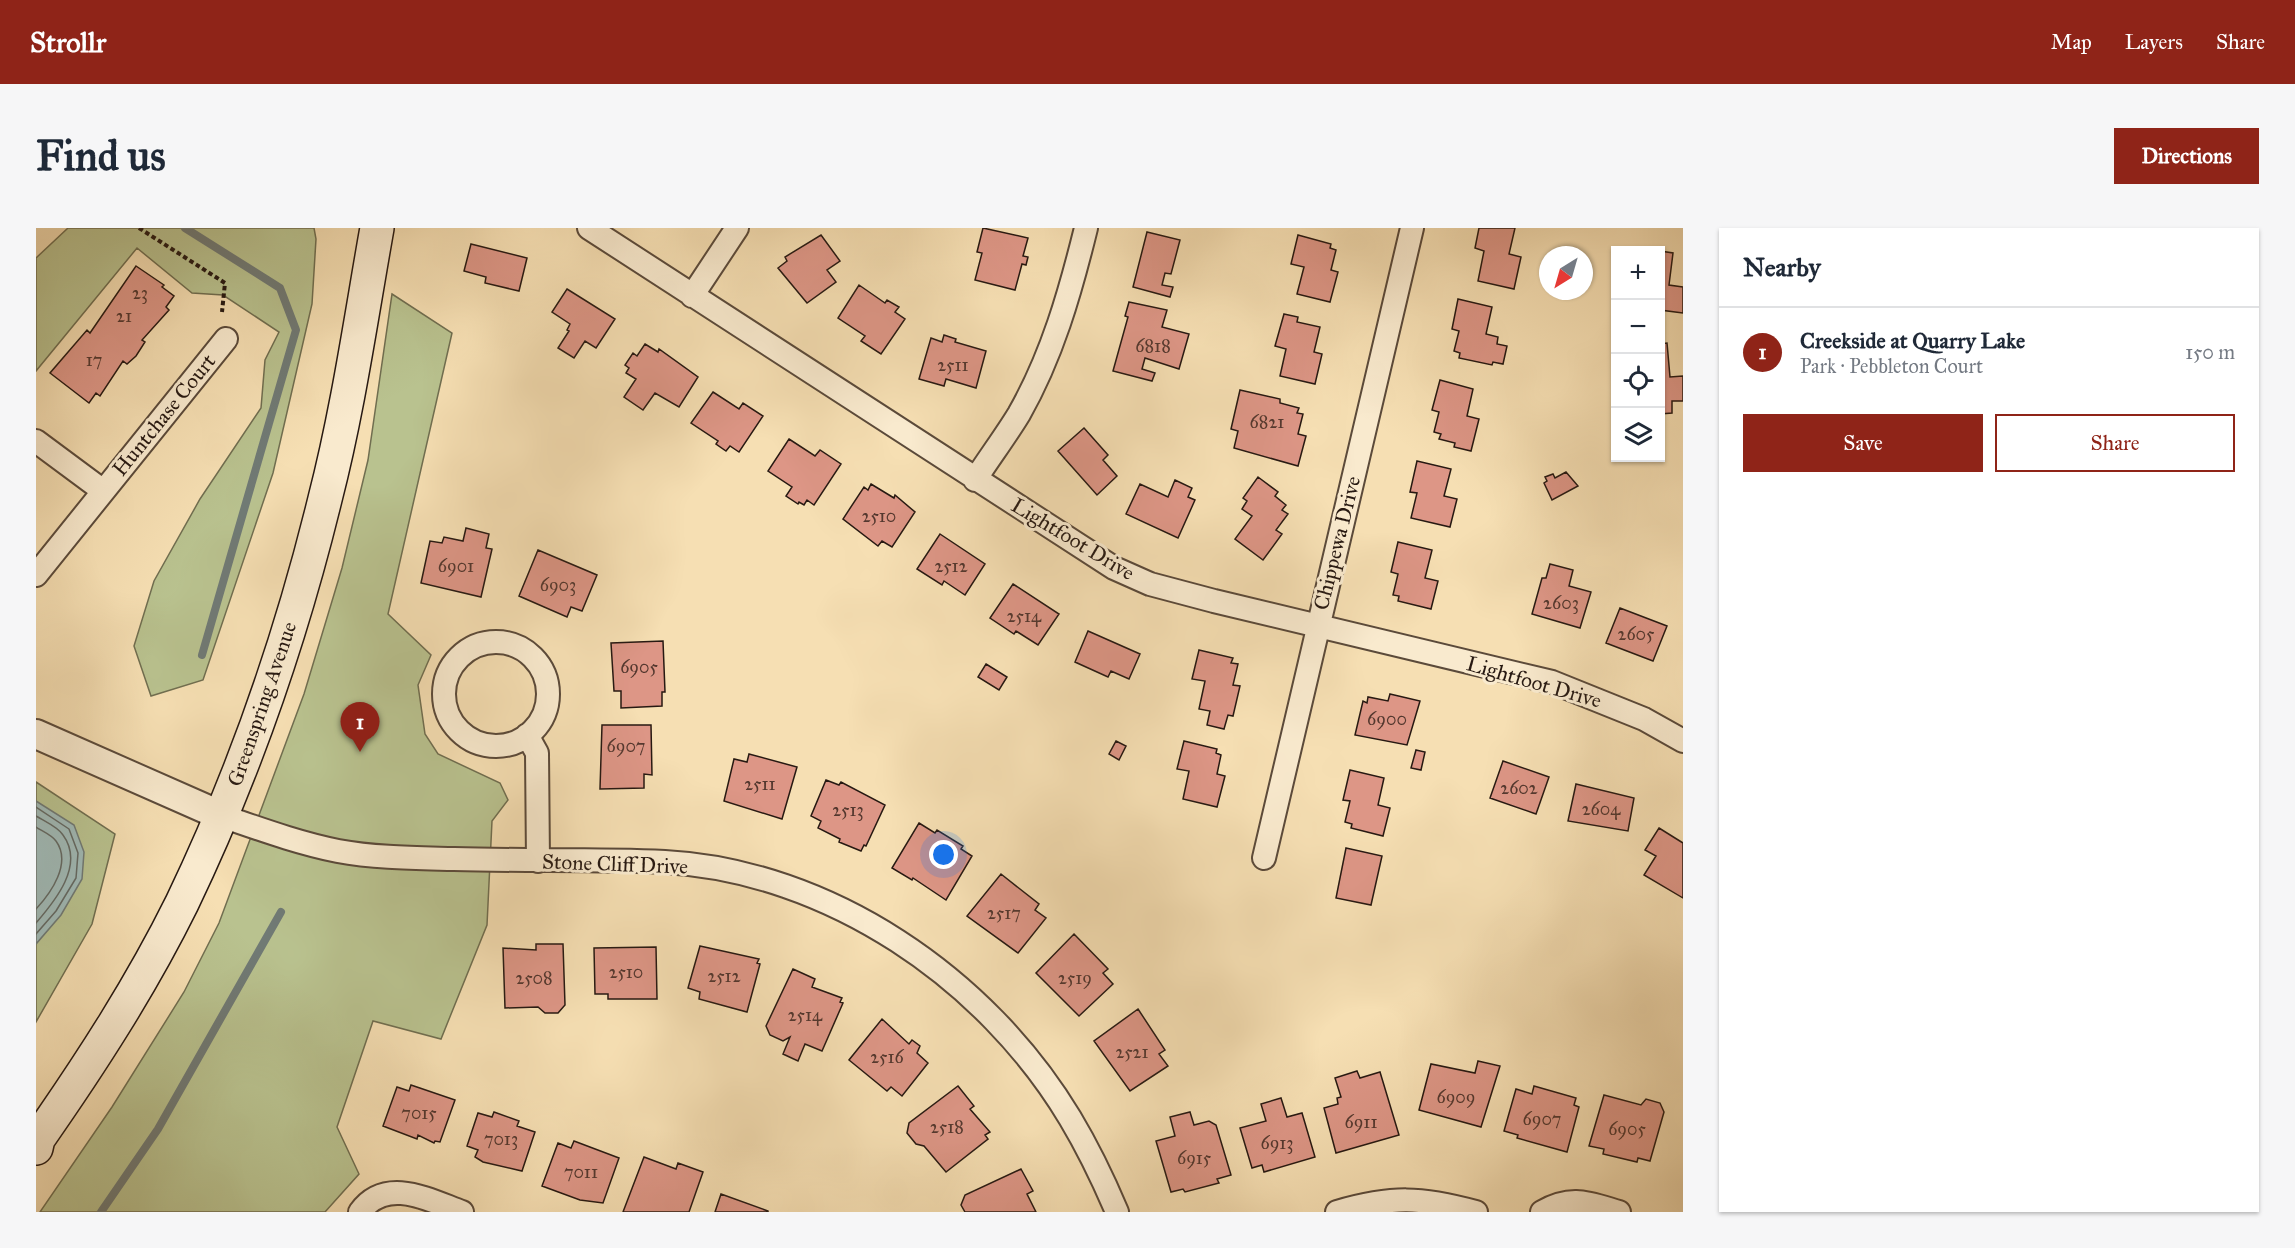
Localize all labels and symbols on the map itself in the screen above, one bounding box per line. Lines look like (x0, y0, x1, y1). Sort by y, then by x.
north arrow (1539, 246, 1593, 300)
house number: 23 (132, 282, 148, 304)
house number: 21 (116, 305, 132, 327)
house number: 6818 (1135, 335, 1171, 357)
street label: Huntchase Court (107, 348, 222, 481)
house number: 17 (86, 349, 102, 371)
house number: 2511 (937, 354, 969, 376)
house number: 6821 (1250, 411, 1284, 433)
street label: Chippewa Drive (1308, 473, 1366, 613)
street label: Lightfoot Drive (1007, 492, 1139, 586)
house number: 2510 (862, 505, 896, 527)
house number: 6901 (438, 555, 474, 577)
house number: 2512 (934, 555, 968, 577)
house number: 6903 (540, 574, 576, 596)
house number: 2603 (1543, 592, 1579, 614)
house number: 2514 (1007, 605, 1042, 627)
street label: Greenspring Avenue (222, 618, 302, 790)
house number: 2605 (1618, 623, 1655, 645)
street label: Lightfoot Drive (1464, 650, 1605, 714)
house number: 6905 (620, 656, 658, 678)
pin: 1 (340, 702, 380, 752)
house number: 6900 (1367, 708, 1407, 730)
house number: 6907 (607, 735, 645, 757)
house number: 2511 (744, 773, 776, 795)
house number: 2602 (1500, 777, 1538, 799)
house number: 2604 (1582, 798, 1621, 820)
house number: 2513 (832, 799, 864, 821)
your location (929, 840, 958, 869)
street label: Stone Cliff Drive (541, 848, 689, 880)
house number: 2517 (987, 902, 1021, 924)
house number: 2510 (609, 961, 643, 983)
house number: 2512 (707, 965, 741, 987)
house number: 2508 (515, 967, 553, 989)
house number: 2519 (1058, 967, 1092, 989)
house number: 2514 (788, 1004, 823, 1026)
house number: 2521 (1115, 1041, 1149, 1063)
house number: 2516 (870, 1046, 904, 1068)
house number: 6909 (1436, 1086, 1476, 1108)
house number: 7015 (401, 1102, 437, 1124)
house number: 6907 (1523, 1108, 1561, 1130)
house number: 6911 (1345, 1111, 1378, 1133)
house number: 2518 (930, 1116, 964, 1138)
house number: 6905 (1608, 1118, 1646, 1140)
house number: 7013 (484, 1128, 518, 1150)
house number: 6913 (1260, 1132, 1294, 1154)
house number: 6915 (1177, 1147, 1212, 1169)
house number: 7011 (564, 1161, 598, 1183)

